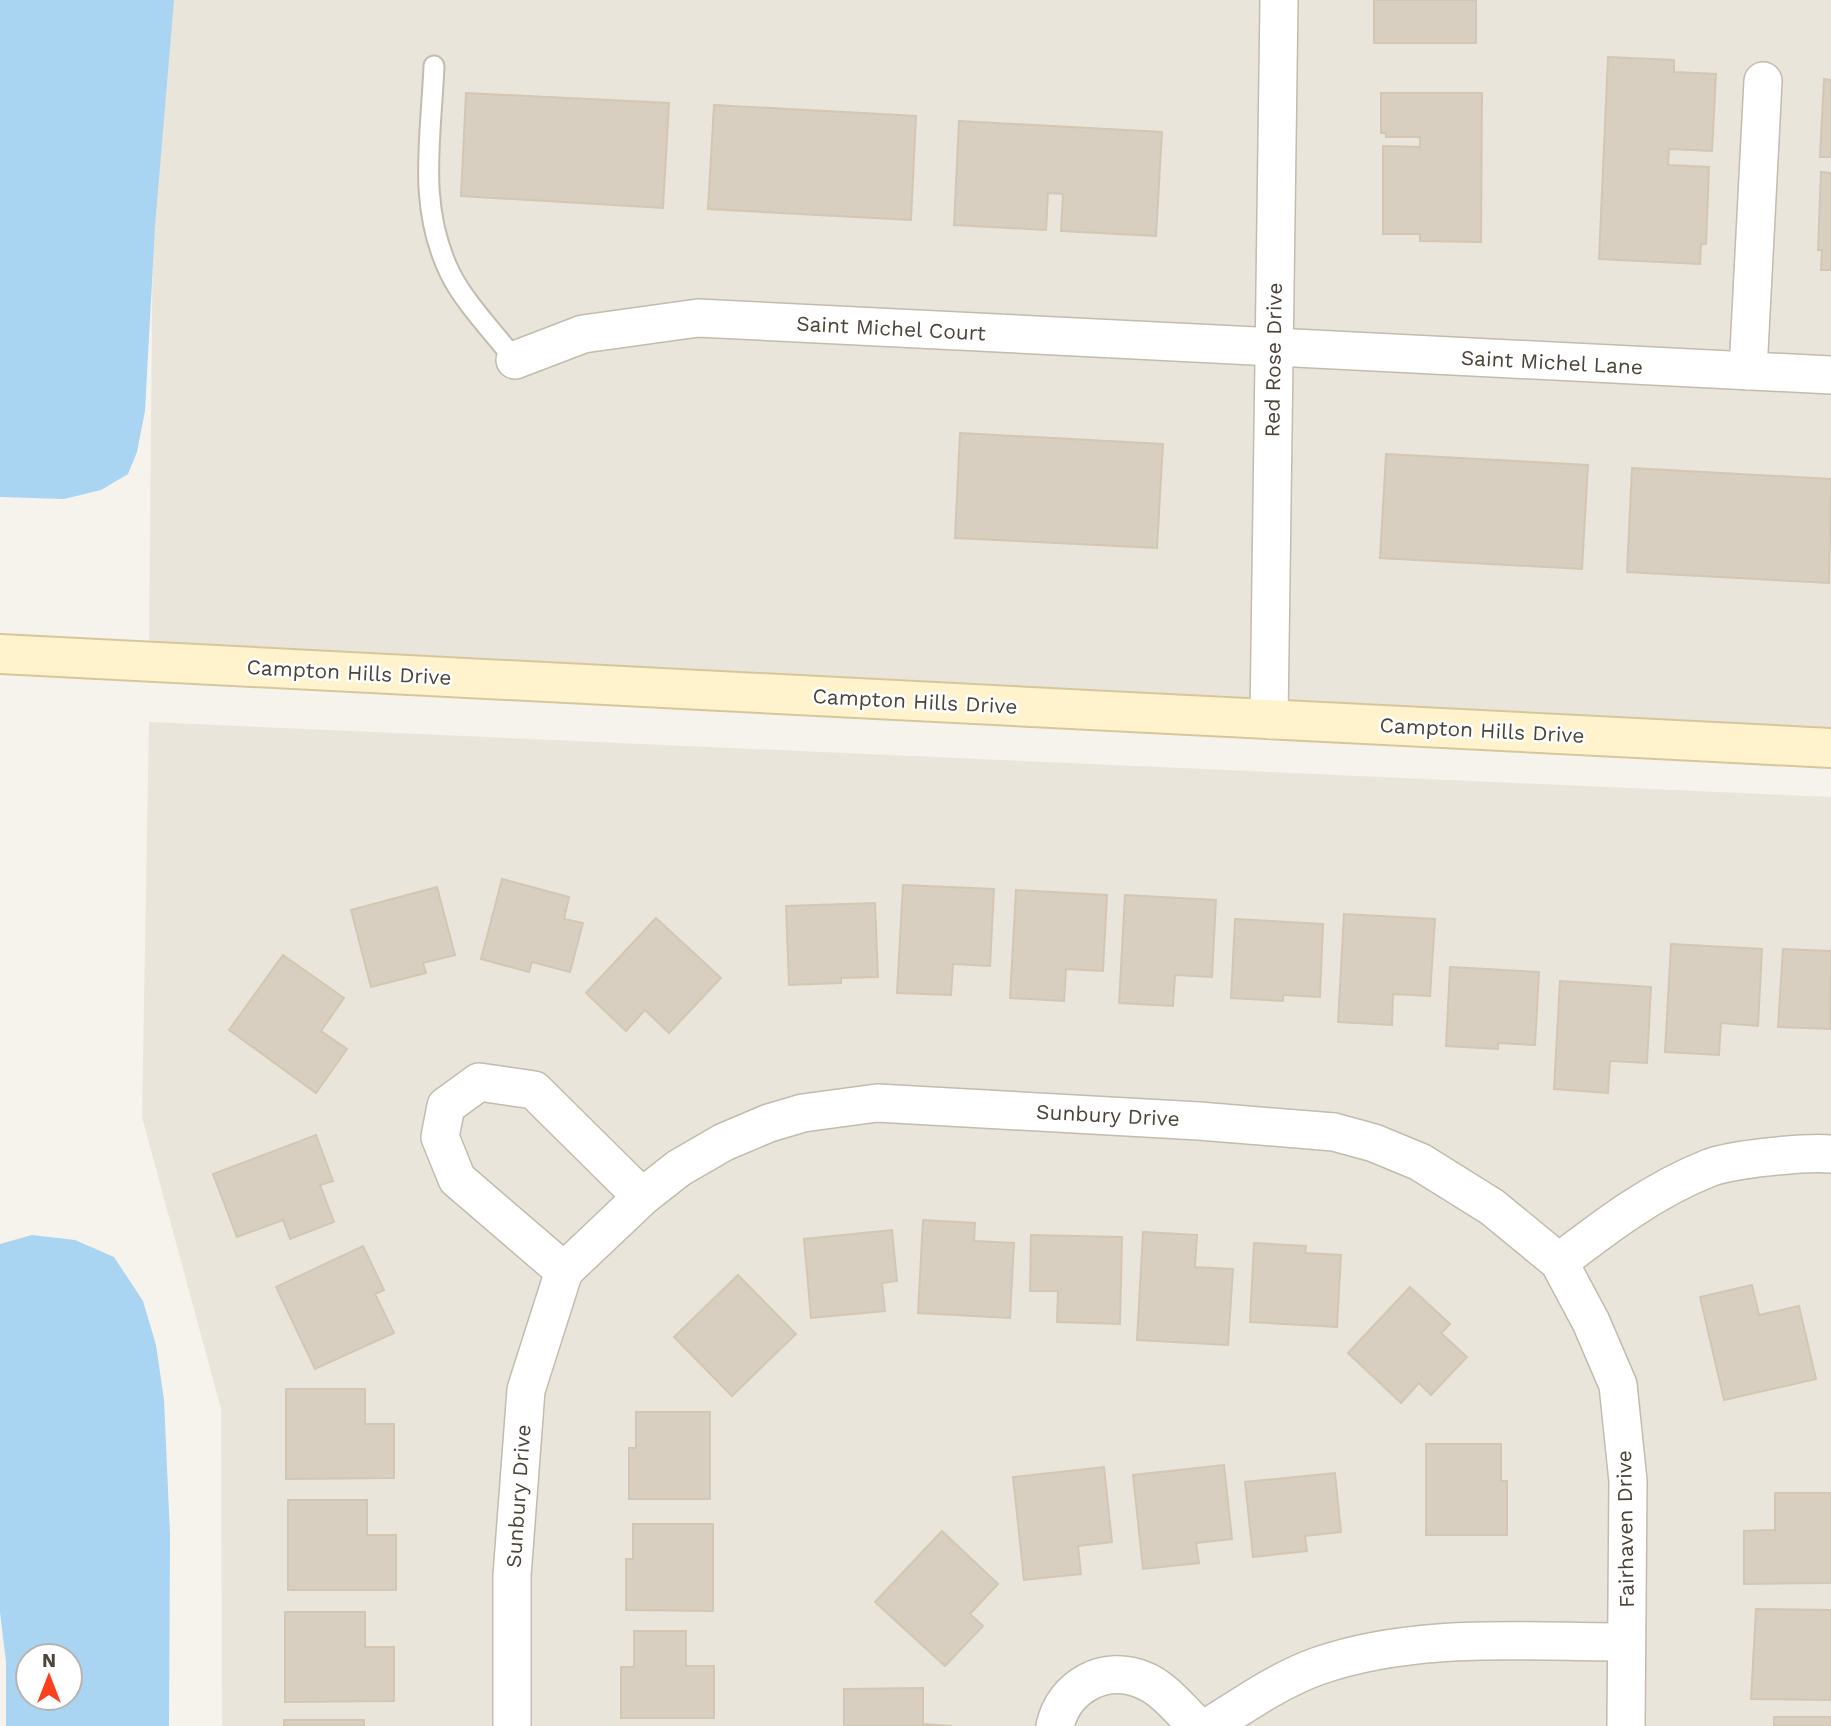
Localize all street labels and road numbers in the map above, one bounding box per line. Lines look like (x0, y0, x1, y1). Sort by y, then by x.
street label: Red Rose Drive (1259, 282, 1287, 438)
street label: Saint Michel Court (796, 311, 986, 345)
street label: Saint Michel Lane (1460, 345, 1644, 379)
street label: Campton Hills Drive (246, 654, 452, 690)
street label: Campton Hills Drive (812, 683, 1018, 719)
street label: Campton Hills Drive (1379, 712, 1585, 748)
street label: Sunbury Drive (1036, 1099, 1180, 1131)
street label: Sunbury Drive (501, 1423, 535, 1569)
street label: Fairhaven Drive (1611, 1450, 1639, 1608)

